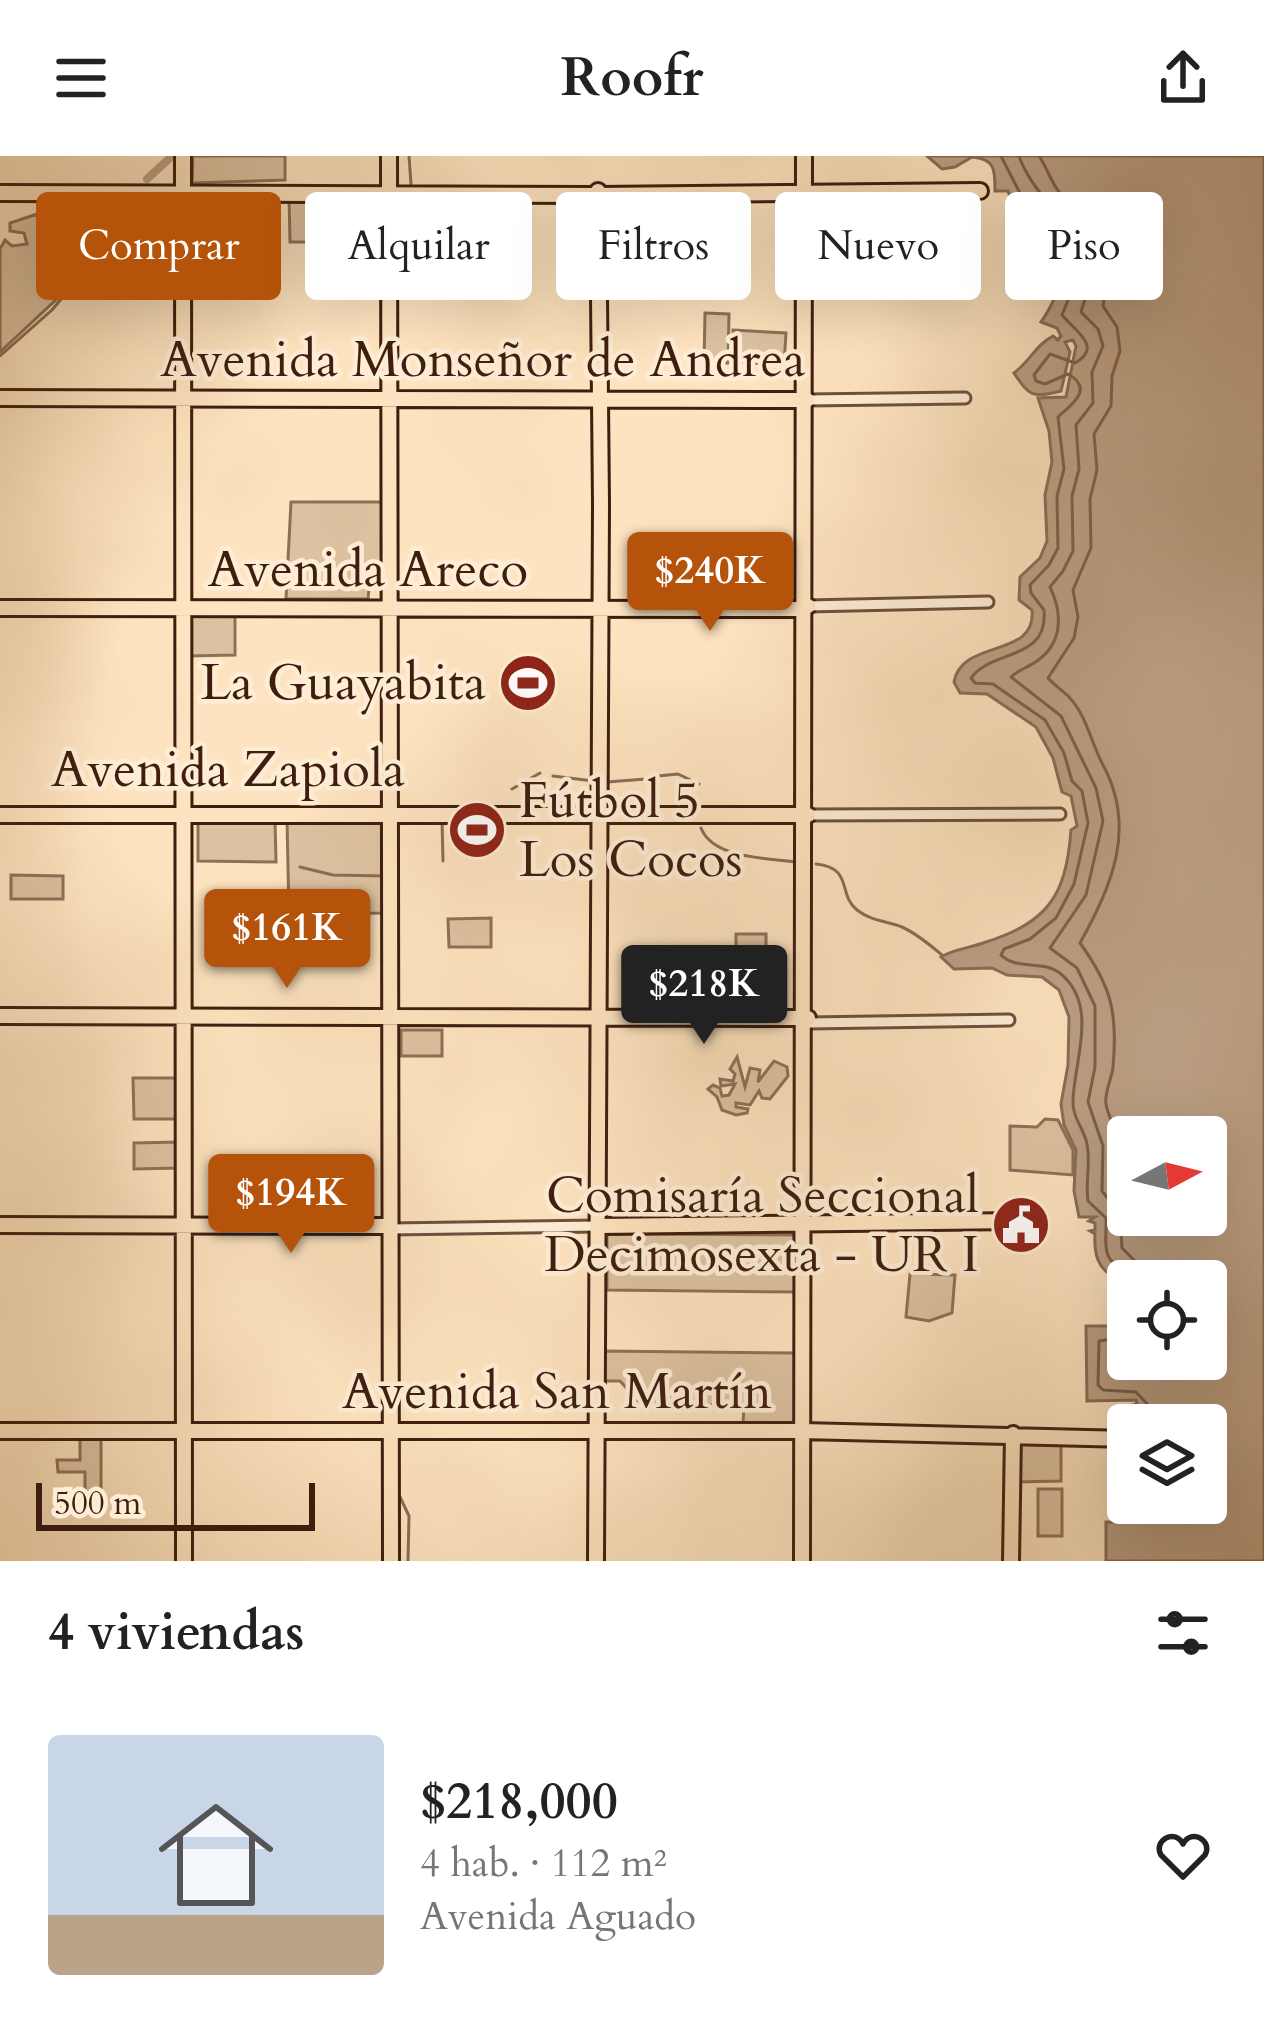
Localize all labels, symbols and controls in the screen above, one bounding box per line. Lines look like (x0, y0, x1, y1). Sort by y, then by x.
text: Roofr (560, 42, 704, 115)
icon: menu (48, 45, 114, 111)
icon: share (1150, 45, 1216, 111)
chip: Comprar (36, 192, 281, 300)
chip: Alquilar (305, 192, 532, 300)
chip: Filtros (556, 192, 751, 300)
chip: Nuevo (775, 192, 981, 300)
chip: Piso (1005, 192, 1163, 300)
street label: Avenida Monseñor de Andrea (160, 325, 806, 395)
pin: $240K (626, 532, 794, 634)
street label: Avenida Areco (208, 535, 528, 605)
text: $240K (654, 544, 766, 597)
place label: La Guayabita (200, 648, 486, 718)
sports icon: La Guayabita (497, 652, 559, 714)
street label: Avenida Zapiola (51, 735, 405, 805)
place label: Fútbol 5 Los Cocos (519, 766, 743, 895)
sports icon: Fútbol 5 Los Cocos (446, 799, 508, 861)
pin: $161K (203, 889, 371, 991)
text: $161K (231, 901, 343, 954)
pin: $218K (620, 945, 788, 1047)
text: $218K (648, 957, 760, 1010)
north arrow (1107, 1116, 1227, 1236)
map controls (1107, 1116, 1227, 1524)
pin: $194K (207, 1154, 375, 1256)
place label: Comisaría Seccional Decimosexta - UR I (544, 1161, 979, 1290)
text: $194K (235, 1166, 347, 1219)
public building icon: Comisaría Seccional Decimosexta - UR I (990, 1194, 1052, 1256)
button: locate (1107, 1260, 1227, 1380)
street label: Avenida San Martín (342, 1357, 772, 1427)
button: layers (1107, 1404, 1227, 1524)
scale bar (36, 1477, 315, 1530)
text: 500 m (54, 1481, 141, 1526)
text: 4 viviendas (48, 1598, 304, 1668)
icon: filters (1150, 1600, 1216, 1666)
text: $218,000 (420, 1767, 618, 1837)
icon: home (144, 1783, 288, 1927)
icon: heart (1150, 1822, 1216, 1888)
text: 4 hab. · 112 m² (420, 1837, 667, 1890)
text: Avenida Aguado (420, 1890, 696, 1943)

